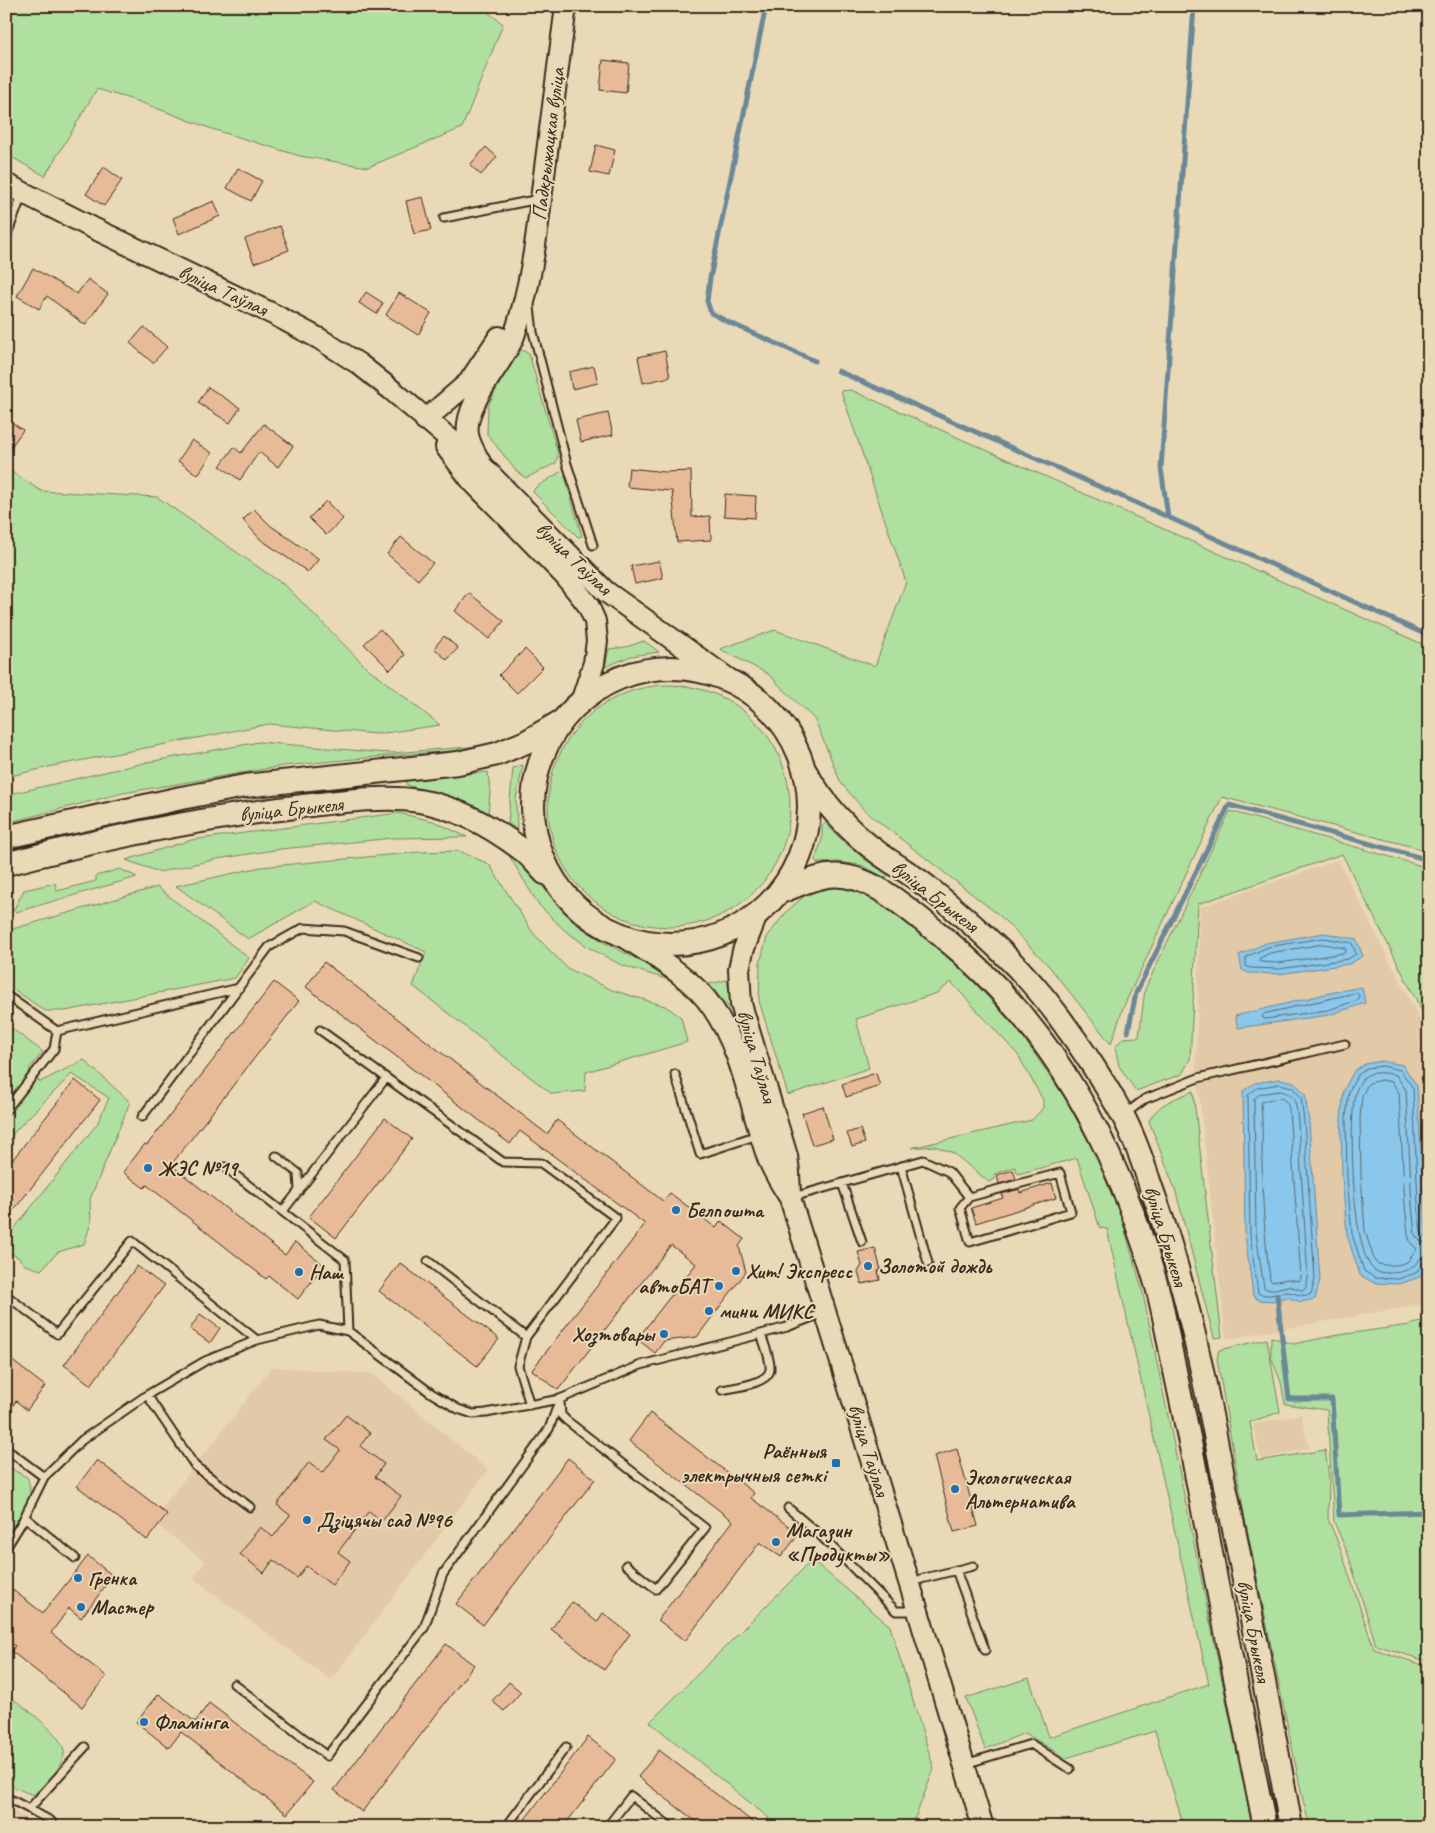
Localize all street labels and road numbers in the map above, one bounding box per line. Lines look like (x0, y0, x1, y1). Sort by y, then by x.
street label: Падкрыжацкая вуліца (526, 64, 570, 222)
street label: вуліца Таўлая (174, 258, 273, 323)
street label: вуліца Таўлая (531, 516, 618, 601)
street label: вуліца Брыкеля (238, 791, 345, 827)
street label: вуліца Брыкеля (886, 854, 985, 939)
street label: вуліца Таўлая (731, 1007, 783, 1107)
street label: вуліца Брыкеля (1138, 1183, 1194, 1291)
street label: вуліца Таўлая (843, 1401, 896, 1501)
street label: вуліца Брыкеля (1231, 1578, 1277, 1686)

